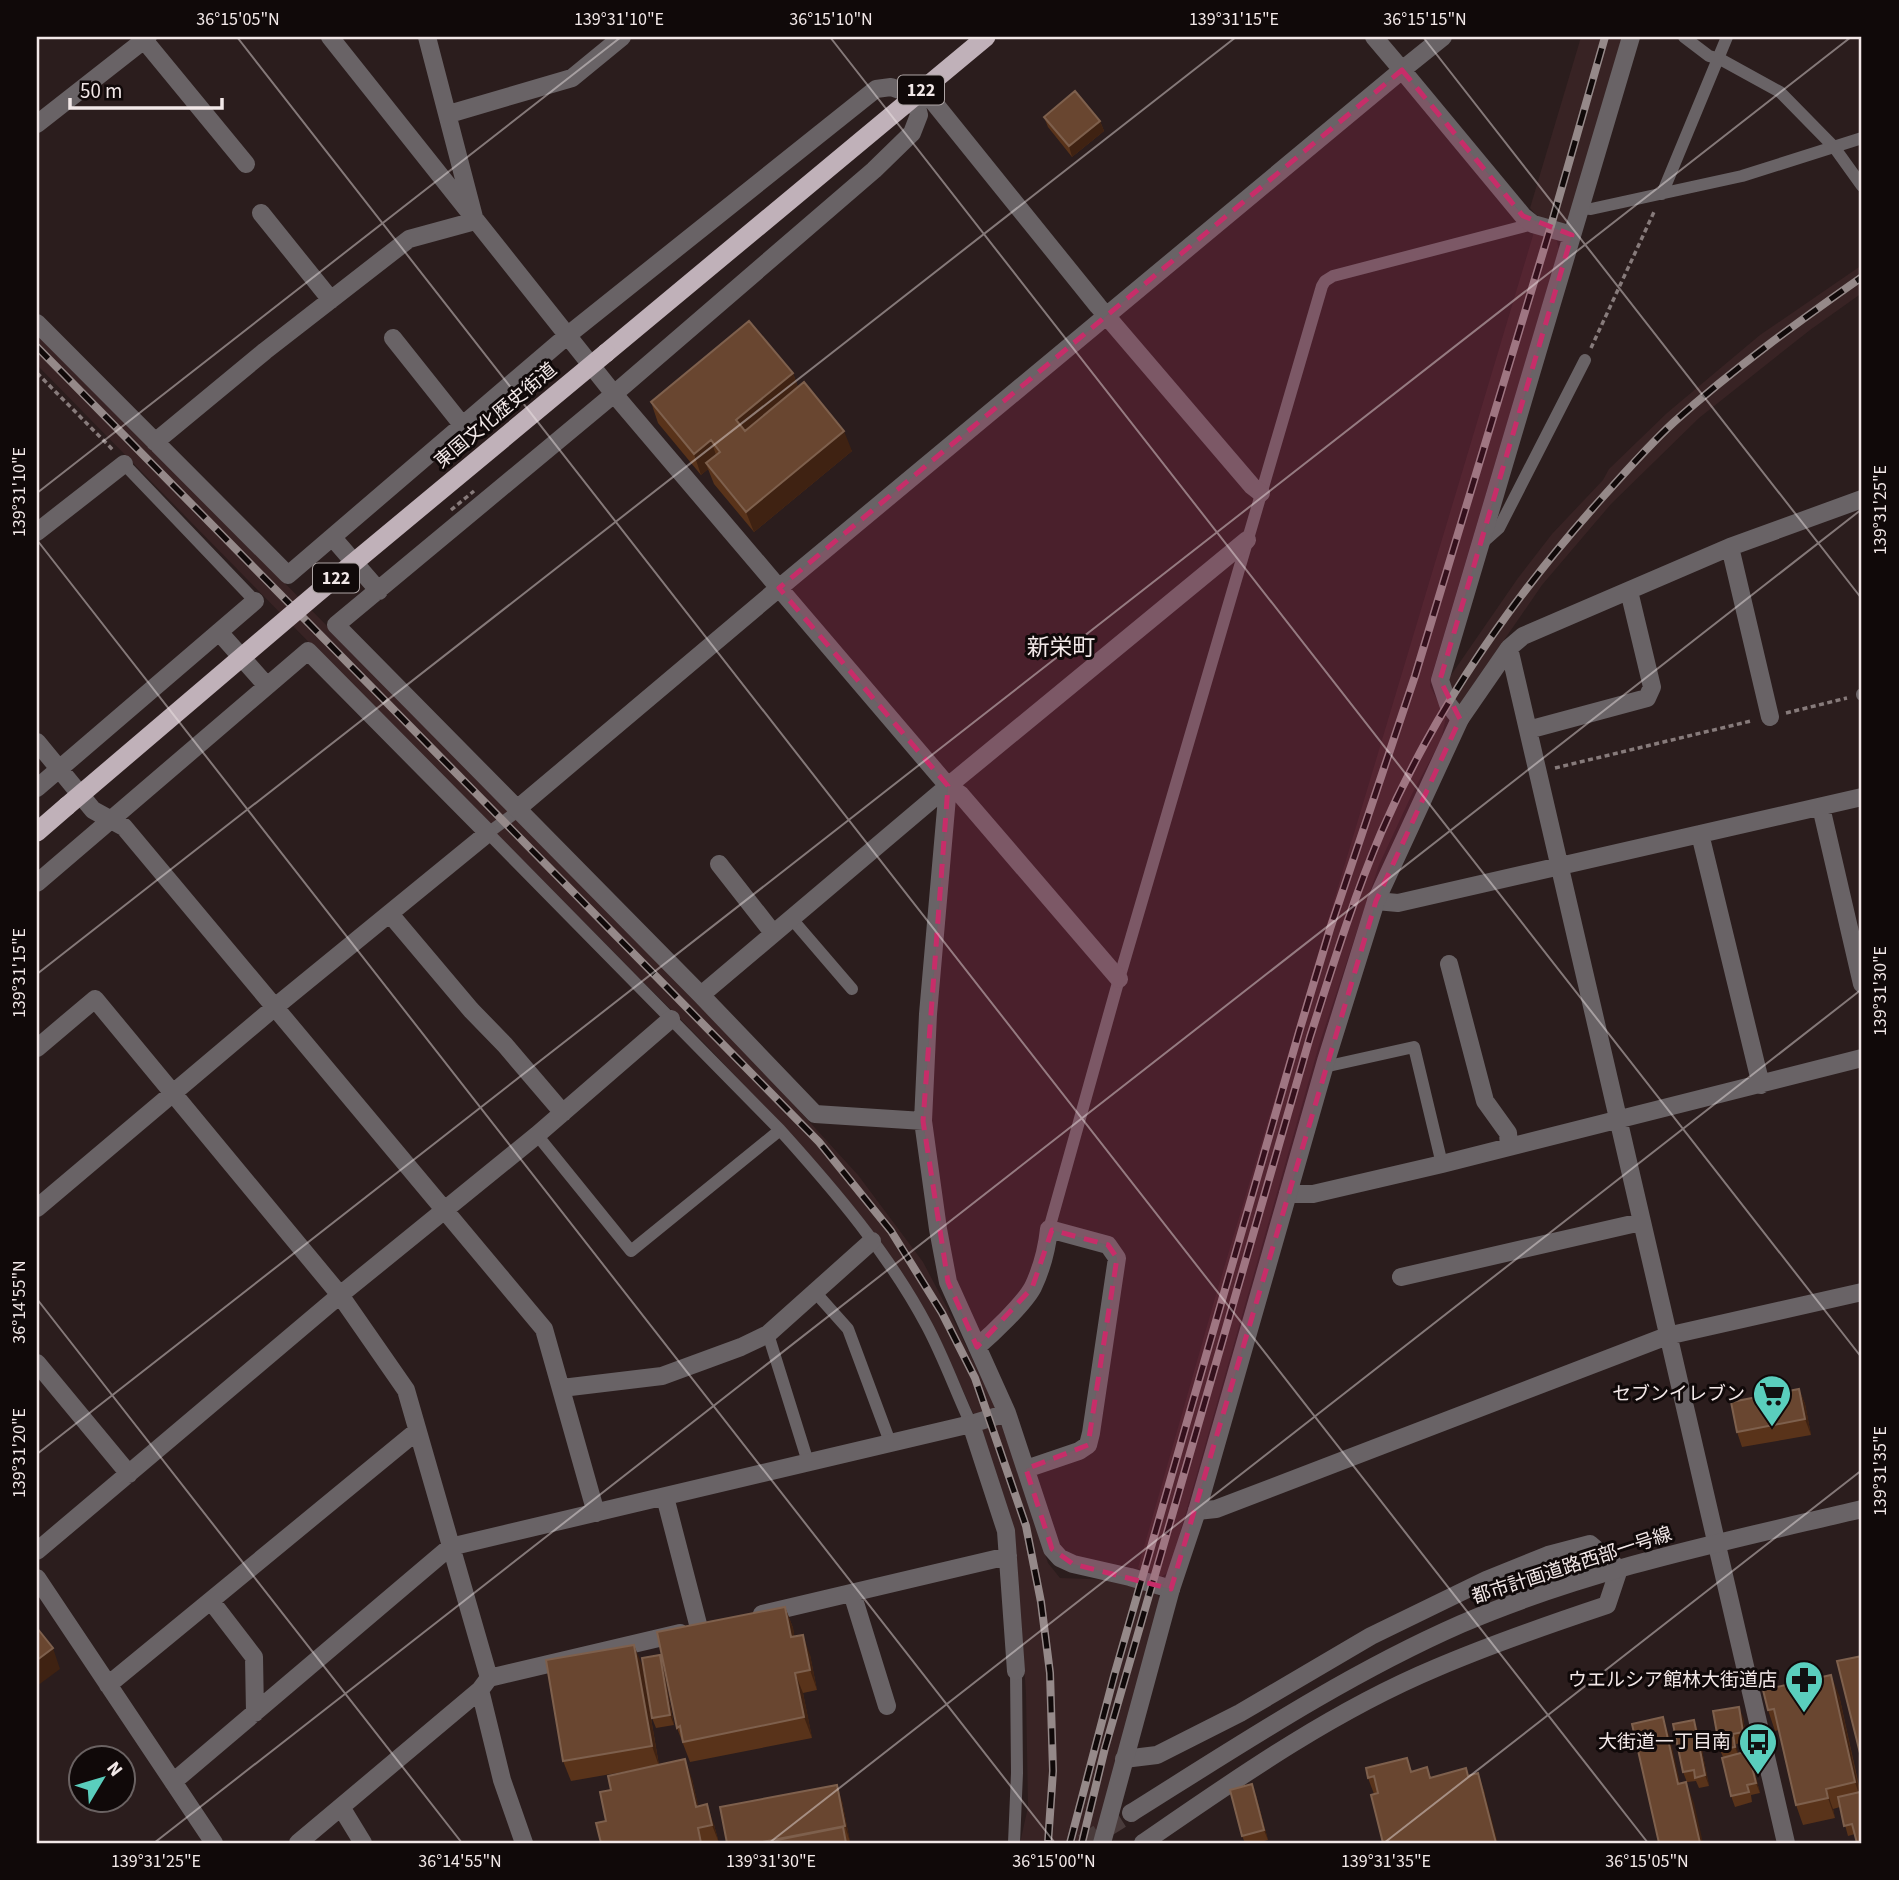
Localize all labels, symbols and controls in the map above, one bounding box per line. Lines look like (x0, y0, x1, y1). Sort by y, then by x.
text: 36°15'05"N (196, 7, 280, 32)
text: 139°31'10"E (574, 7, 664, 32)
text: 36°15'10"N (789, 7, 873, 32)
text: 139°31'15"E (1189, 7, 1279, 32)
text: 36°15'15"N (1383, 7, 1467, 32)
scale bar (70, 66, 222, 110)
text: 50 m (80, 76, 122, 106)
road number: 122 (898, 76, 944, 104)
street label: 東国文化歴史街道 (429, 357, 563, 475)
text: 139°31'10"E (7, 447, 32, 537)
text: 139°31'25"E (1868, 465, 1893, 555)
road number: 122 (313, 564, 359, 592)
district label: 新栄町 (1027, 631, 1096, 664)
text: 139°31'15"E (7, 928, 32, 1018)
text: 139°31'30"E (1868, 946, 1893, 1036)
text: 36°14'55"N (7, 1260, 32, 1344)
supermarket icon: セブンイレブン (1751, 1373, 1793, 1428)
place label: セブンイレブン (1612, 1381, 1745, 1408)
text: 139°31'20"E (7, 1408, 32, 1498)
text: 139°31'35"E (1868, 1426, 1893, 1516)
street label: 都市計画道路西部一号線 (1468, 1521, 1676, 1611)
pharmacy icon: ウエルシア館林大街道店 (1783, 1659, 1825, 1714)
place label: ウエルシア館林大街道店 (1568, 1667, 1777, 1694)
bus stop icon: 大街道一丁目南 (1737, 1721, 1779, 1776)
place label: 大街道一丁目南 (1598, 1729, 1731, 1756)
north arrow (66, 1744, 136, 1814)
text: N (100, 1756, 129, 1783)
text: 139°31'25"E (111, 1849, 201, 1874)
text: 36°14'55"N (418, 1849, 502, 1874)
text: 139°31'30"E (726, 1849, 816, 1874)
text: 36°15'00"N (1012, 1849, 1096, 1874)
text: 139°31'35"E (1341, 1849, 1431, 1874)
text: 36°15'05"N (1605, 1849, 1689, 1874)

